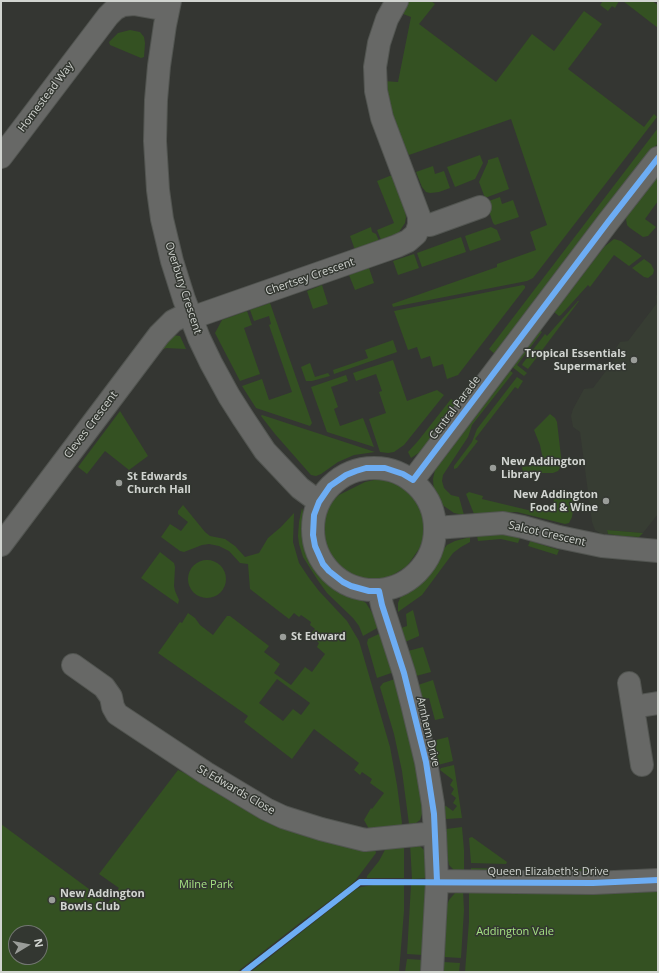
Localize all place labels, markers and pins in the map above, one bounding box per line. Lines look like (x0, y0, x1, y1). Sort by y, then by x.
place label: Tropical Essentials Supermarket (525, 347, 626, 373)
marker: Tropical Essentials Supermarket (629, 355, 639, 365)
place label: New Addington Library (501, 455, 586, 481)
marker: New Addington Library (488, 463, 498, 473)
place label: St Edwards Church Hall (127, 470, 191, 496)
marker: St Edwards Church Hall (114, 478, 124, 488)
place label: New Addington Food & Wine (513, 488, 598, 514)
marker: New Addington Food & Wine (601, 496, 611, 506)
place label: St Edward (291, 630, 346, 644)
marker: St Edward (278, 632, 288, 642)
place label: New Addington Bowls Club (60, 887, 145, 913)
marker: New Addington Bowls Club (47, 895, 57, 905)

